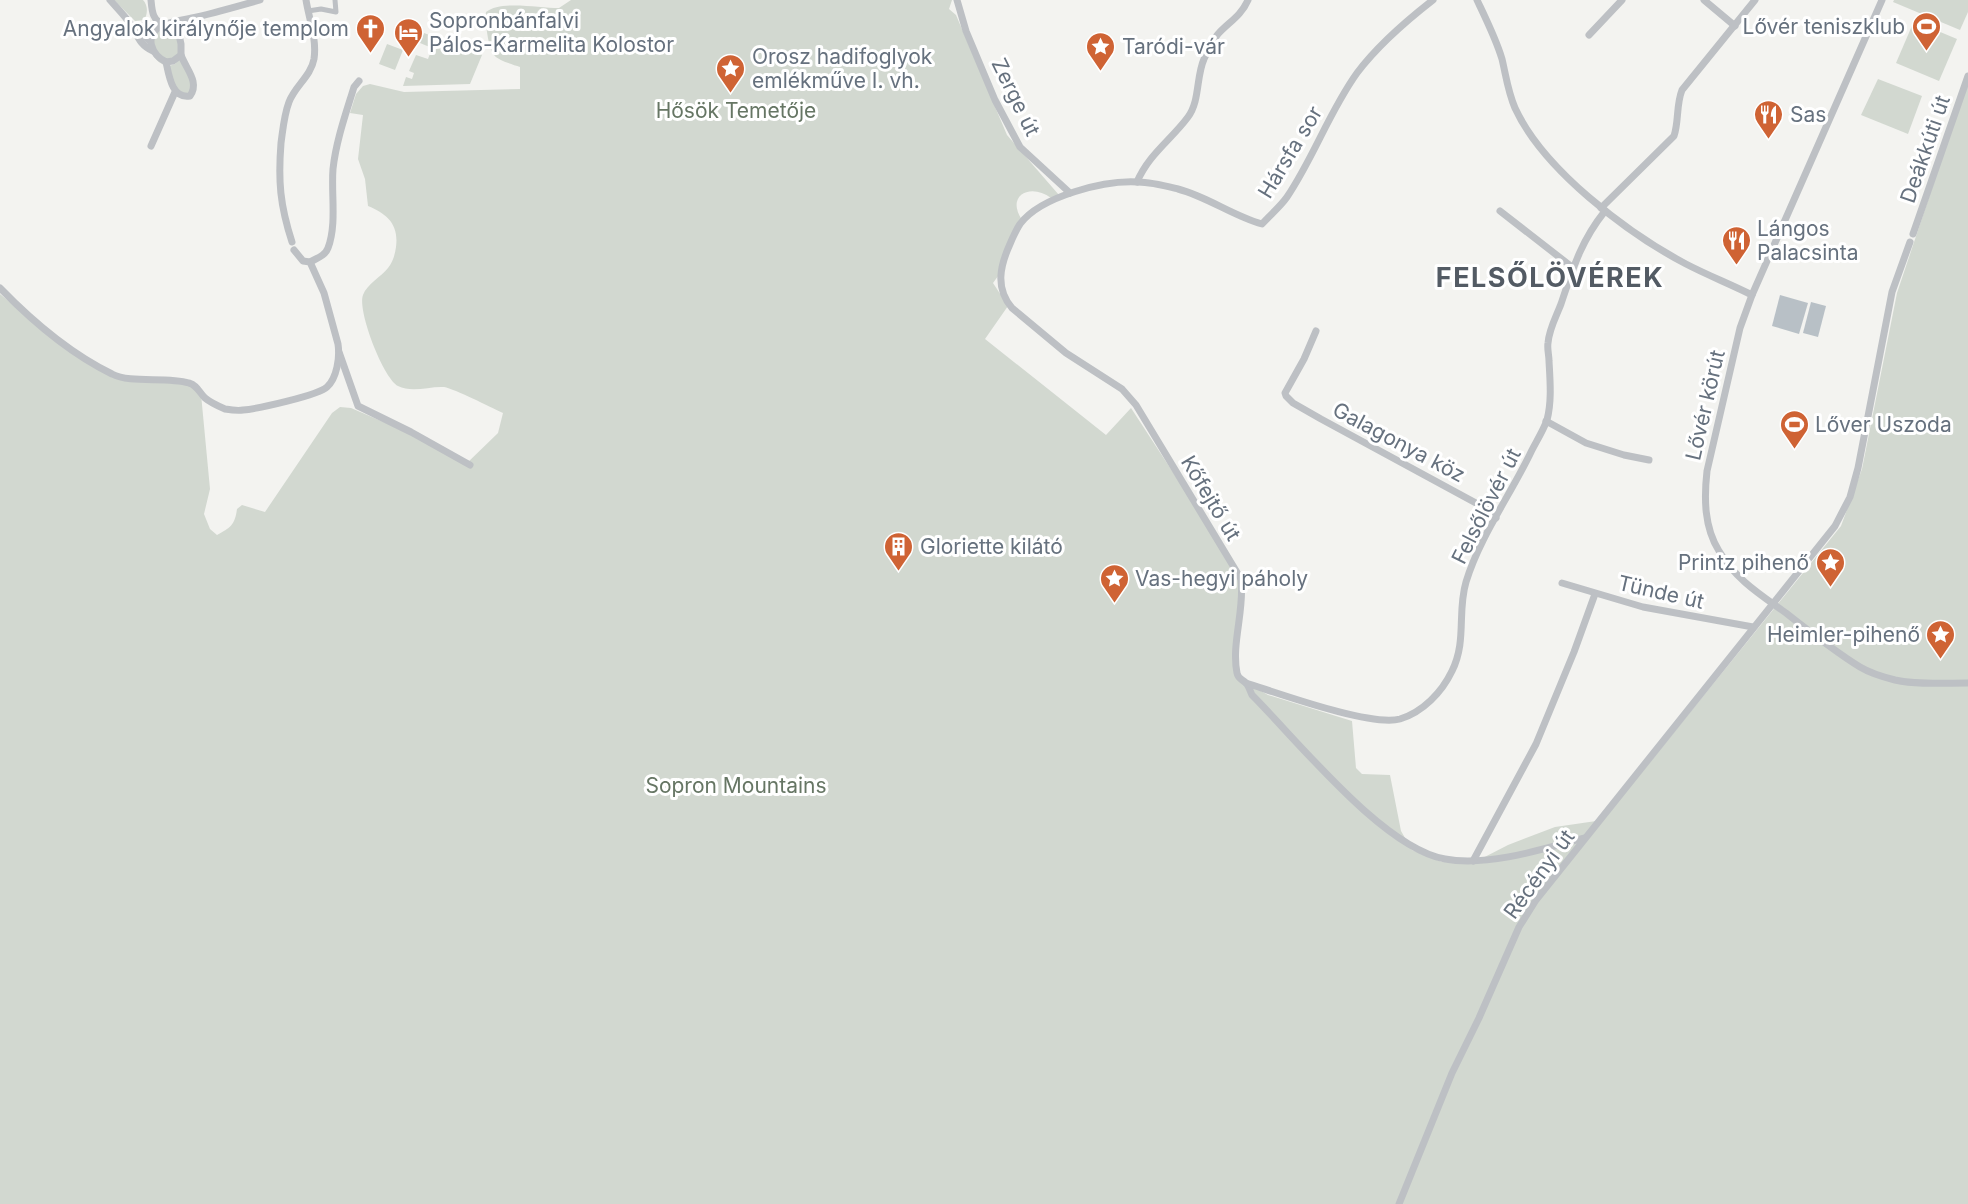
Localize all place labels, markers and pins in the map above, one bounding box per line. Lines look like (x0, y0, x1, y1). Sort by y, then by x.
place label: Sopronbánfalvi Pálos-Karmelita Kolostor (429, 8, 674, 57)
sports icon: Lővér teniszklub (1910, 10, 1942, 52)
church icon: Angyalok királynője templom (354, 12, 386, 54)
place label: Lővér teniszklub (1743, 14, 1905, 39)
place label: Angyalok királynője templom (63, 16, 349, 41)
hotel icon: Sopronbánfalvi Pálos-Karmelita Kolostor (392, 16, 424, 58)
place icon: Taródi-vár (1085, 30, 1117, 72)
place label: Taródi-vár (1122, 34, 1225, 59)
place label: Orosz hadifoglyok emlékműve I. vh. (752, 44, 933, 93)
place icon: Orosz hadifoglyok emlékműve I. vh. (715, 52, 747, 94)
restaurant icon: Sas (1753, 98, 1785, 140)
place label: Sas (1790, 102, 1826, 127)
place label: Lángos Palacsinta (1757, 216, 1858, 265)
restaurant icon: Lángos Palacsinta (1720, 224, 1752, 266)
sports icon: Lőver Uszoda (1778, 408, 1810, 450)
place label: Lőver Uszoda (1815, 412, 1952, 437)
building icon: Gloriette kilátó (883, 530, 915, 572)
place label: Gloriette kilátó (920, 534, 1063, 559)
place icon: Printz pihenő (1814, 546, 1846, 588)
place label: Printz pihenő (1678, 550, 1809, 575)
place icon: Vas-hegyi páholy (1098, 562, 1130, 604)
place label: Vas-hegyi páholy (1135, 566, 1308, 591)
place icon: Heimler-pihenő (1925, 618, 1957, 660)
place label: Heimler-pihenő (1767, 622, 1920, 647)

